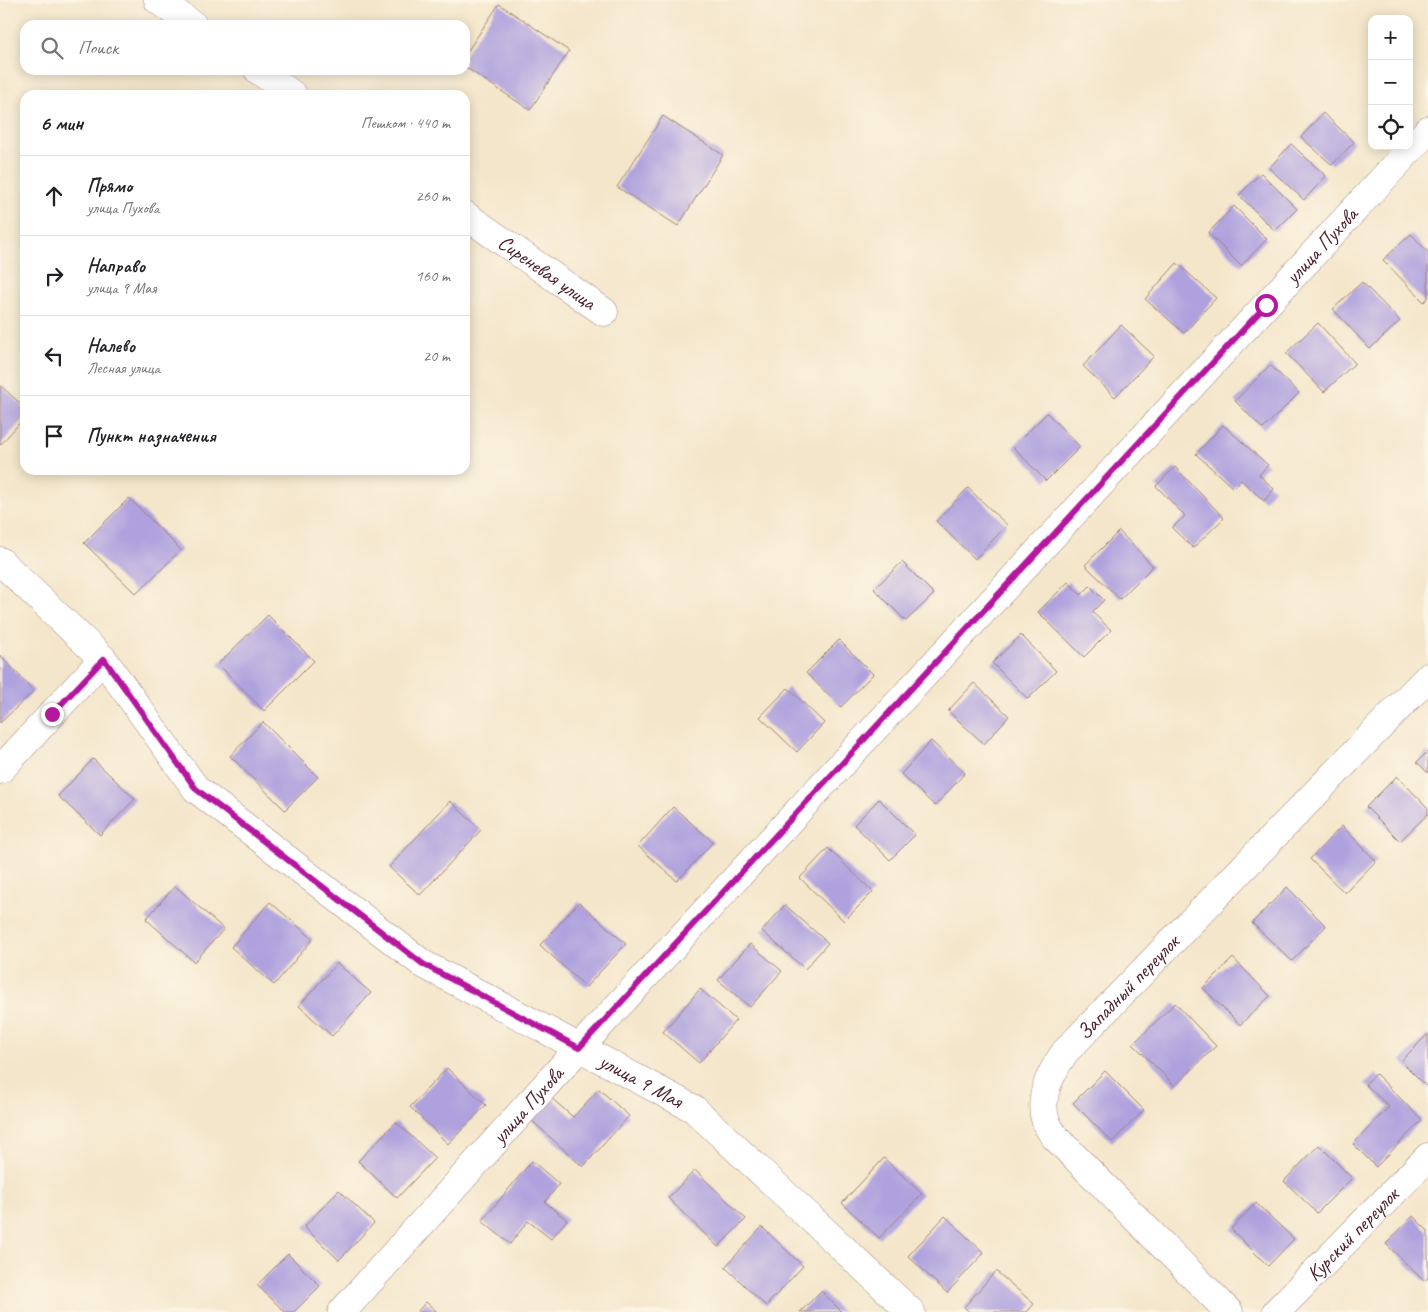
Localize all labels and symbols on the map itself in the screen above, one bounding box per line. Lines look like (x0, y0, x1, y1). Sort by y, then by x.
street label: улица Пухова (1278, 200, 1365, 291)
street label: Сиреневая улица (493, 229, 602, 316)
route start (1255, 294, 1278, 317)
route end (41, 703, 64, 726)
street label: Западный переулок (1071, 928, 1186, 1045)
street label: улица 9 Мая (593, 1047, 689, 1114)
street label: улица Пухова (485, 1059, 571, 1151)
street label: Курский переулок (1301, 1180, 1405, 1286)

